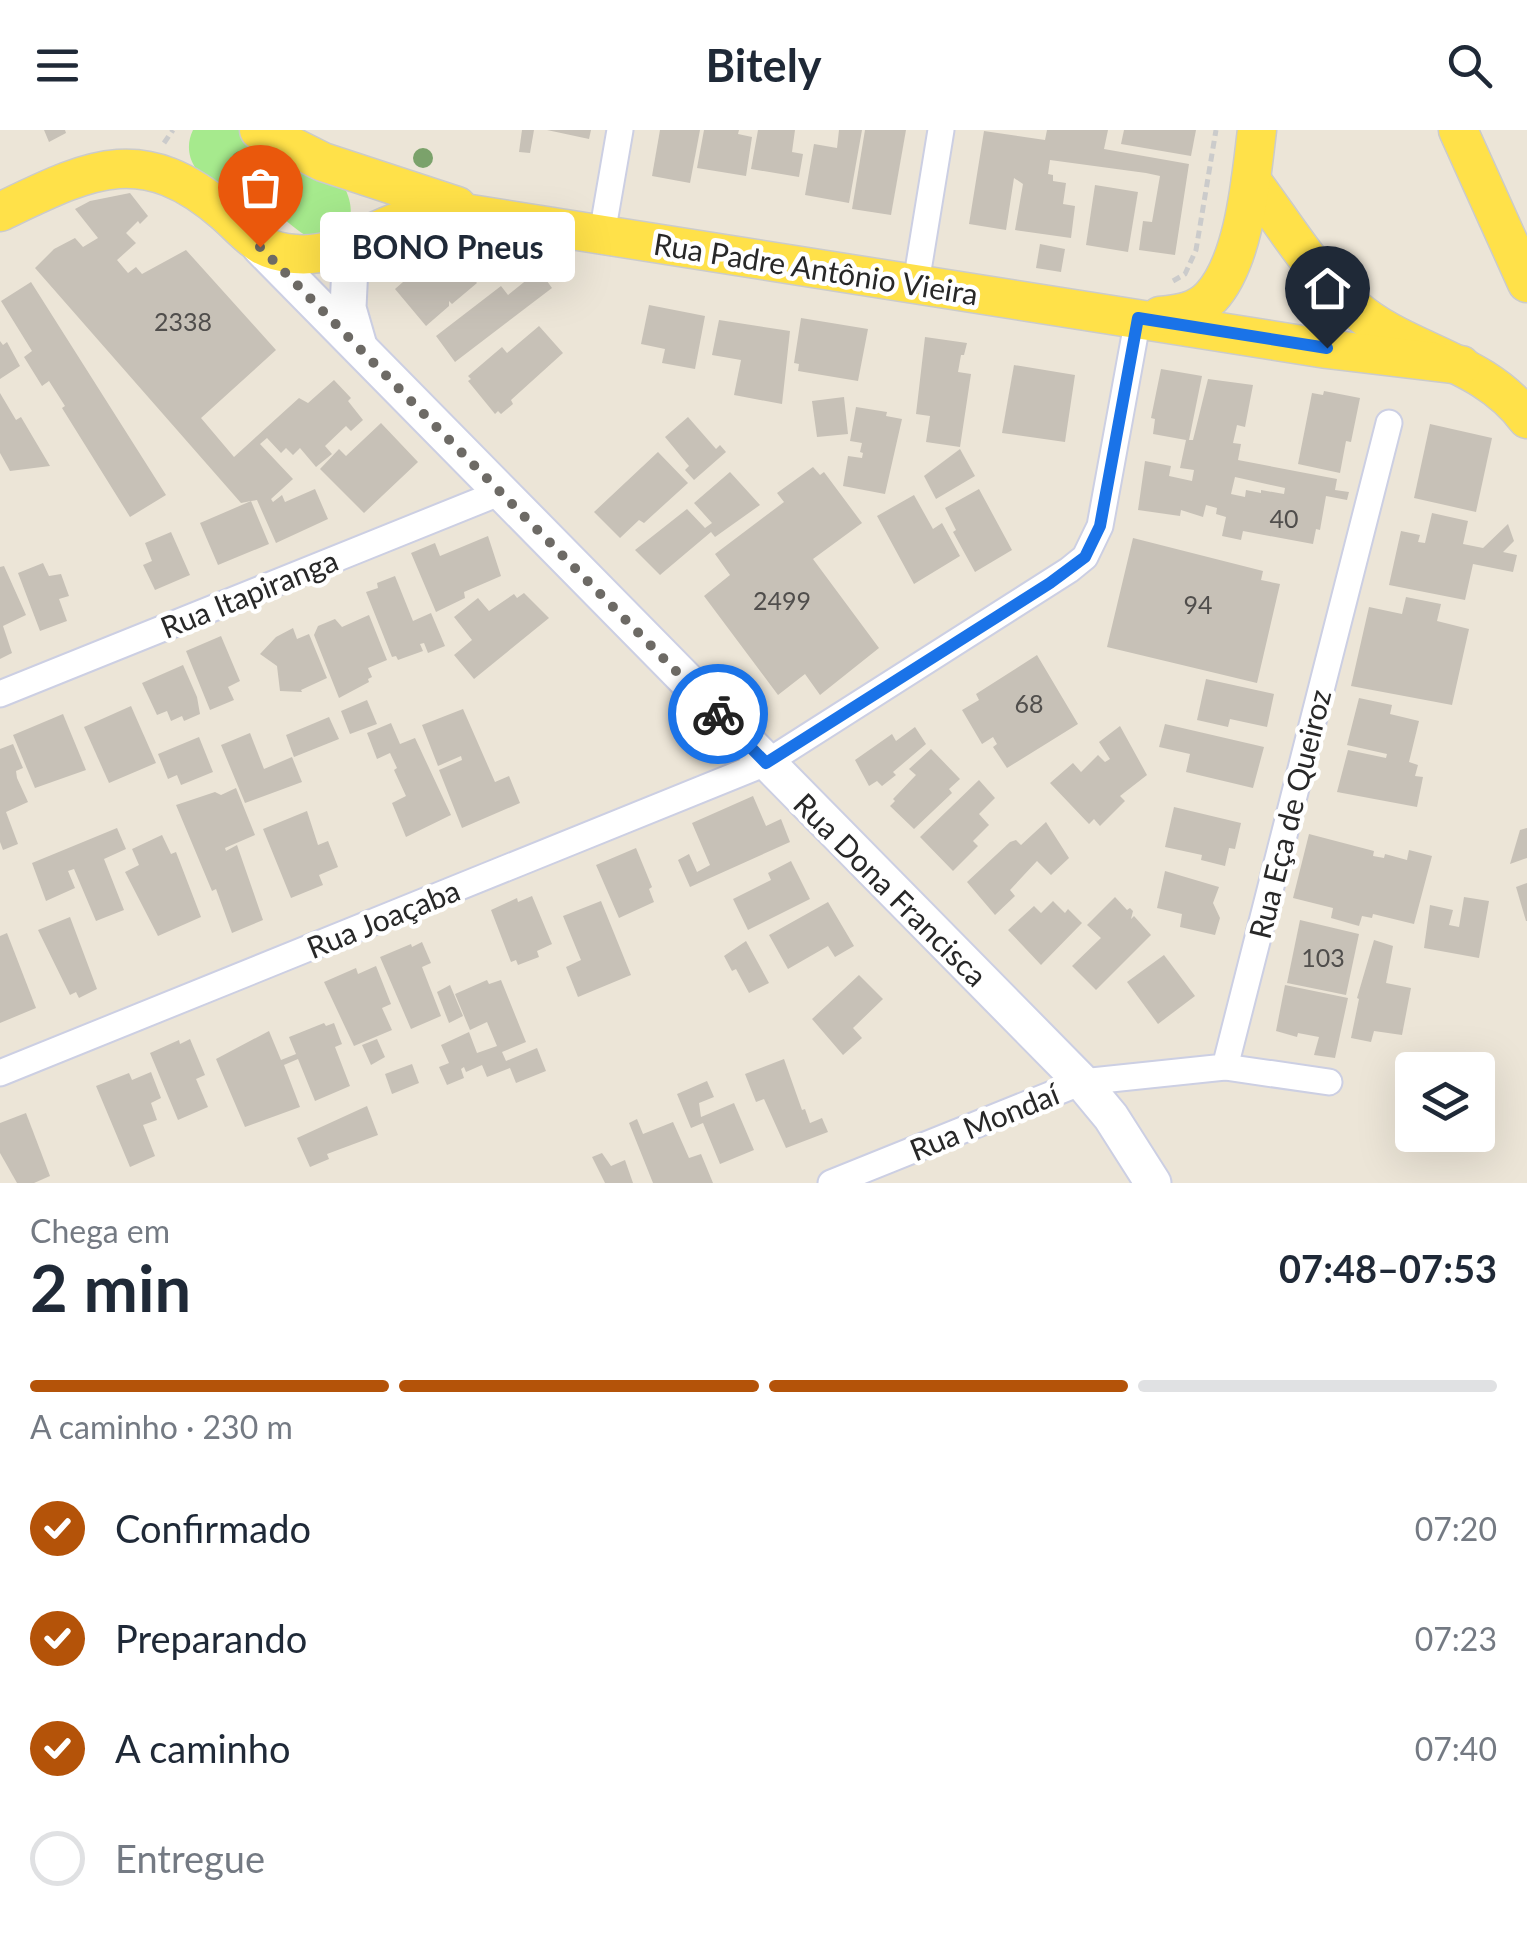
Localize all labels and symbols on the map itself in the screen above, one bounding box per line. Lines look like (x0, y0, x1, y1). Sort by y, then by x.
pin (218, 145, 303, 248)
callout: BONO Pneus (320, 212, 575, 282)
street label: Rua Padre Antônio Vieira (651, 225, 981, 311)
pin (1285, 246, 1370, 349)
house number: 2338 (154, 306, 212, 336)
house number: 40 (1269, 503, 1299, 533)
street label: Rua Itapiranga (155, 541, 343, 645)
house number: 2499 (753, 585, 811, 615)
house number: 94 (1183, 589, 1213, 619)
courier (668, 664, 768, 764)
street label: Rua Eça de Queiroz (1241, 686, 1337, 942)
house number: 68 (1014, 688, 1044, 718)
street label: Rua Dona Francisca (787, 785, 995, 993)
street label: Rua Joaçaba (301, 871, 465, 965)
house number: 103 (1301, 942, 1345, 972)
street label: Rua Mondaí (904, 1074, 1065, 1167)

